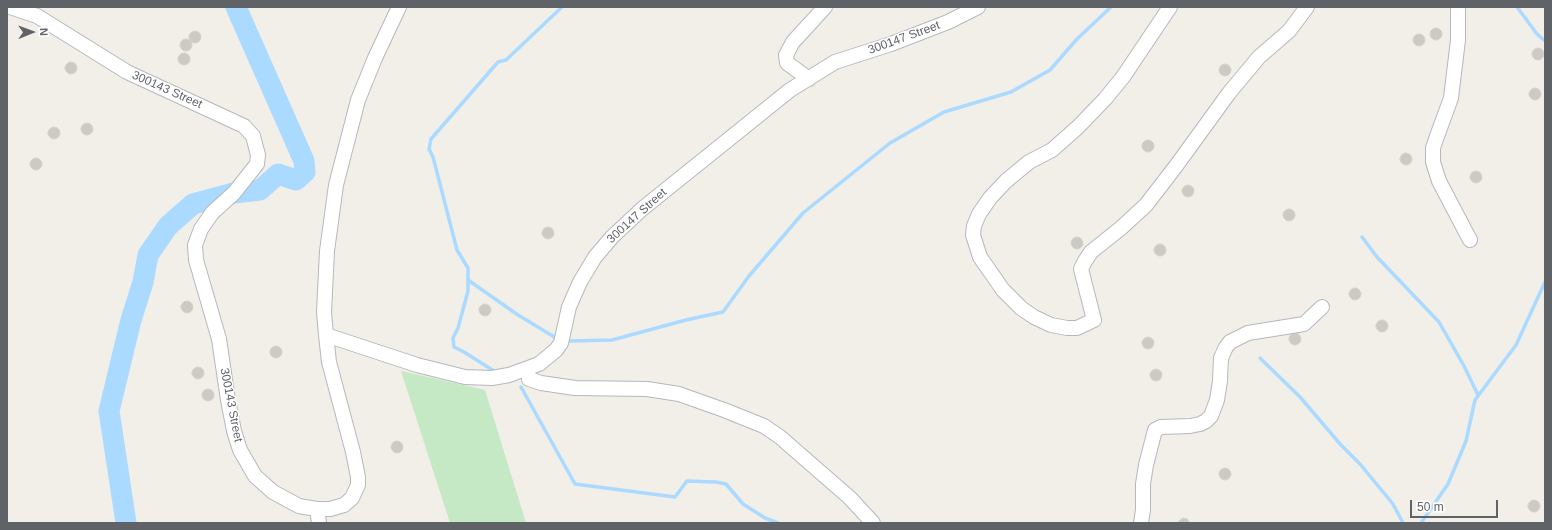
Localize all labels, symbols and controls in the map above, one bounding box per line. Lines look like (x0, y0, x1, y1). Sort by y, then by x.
north arrow (12, 12, 52, 52)
street label: 300147 Street (866, 18, 942, 58)
text: N (38, 28, 50, 36)
street label: 300143 Street (130, 68, 204, 112)
street label: 300147 Street (604, 185, 670, 247)
street label: 300143 Street (217, 367, 245, 443)
scale bar (1412, 492, 1500, 518)
text: 50 m (1417, 500, 1444, 514)

